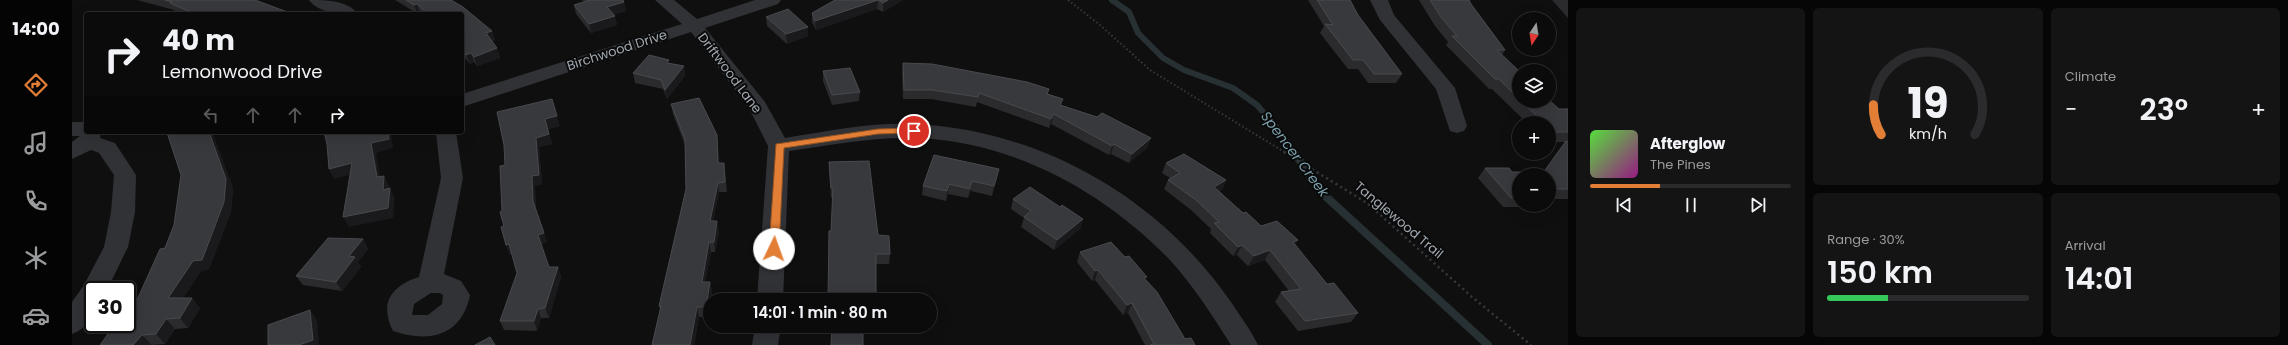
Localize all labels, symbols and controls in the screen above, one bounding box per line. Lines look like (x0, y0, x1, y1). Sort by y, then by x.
north arrow (1512, 12, 1556, 56)
map controls (1512, 12, 1556, 212)
text: 14:00 (12, 16, 60, 41)
text: 40 m (162, 21, 235, 60)
street label: Birchwood Drive (564, 25, 670, 75)
icon: right (96, 28, 148, 80)
street label: Driftwood Lane (693, 29, 767, 117)
text: Lemonwood Drive (162, 59, 322, 84)
button: layers (1512, 64, 1556, 108)
text: Climate (2065, 67, 2116, 86)
icon: directions (22, 71, 50, 99)
text: 19 (1907, 73, 1949, 132)
text: 23° (2140, 88, 2188, 131)
text: − (2065, 94, 2077, 125)
text: + (2251, 94, 2266, 125)
icon: left (200, 104, 222, 126)
icon: ahead (242, 104, 264, 126)
icon: ahead (284, 104, 306, 126)
icon: right (326, 104, 348, 126)
water label: Spencer Creek (1256, 107, 1334, 202)
pin (897, 114, 931, 148)
button: + (1512, 116, 1556, 160)
icon: arrive (903, 120, 925, 142)
text: km/h (1909, 123, 1947, 143)
icon: music (22, 129, 50, 157)
text: Afterglow (1650, 133, 1725, 154)
text: The Pines (1650, 155, 1711, 174)
button: − (1512, 168, 1556, 212)
street label: Tanglewood Trail (1350, 177, 1448, 263)
icon: phone (22, 187, 50, 215)
icon: previous (1613, 194, 1635, 216)
icon: pause (1680, 194, 1702, 216)
icon: next (1747, 194, 1769, 216)
position arrow (753, 228, 795, 270)
text: Range · 30% (1827, 230, 1905, 249)
text: Arrival (2065, 236, 2106, 255)
icon: climate (22, 244, 50, 272)
text: 150 km (1827, 251, 1933, 294)
text: 14:01 (2065, 257, 2133, 300)
speed limit sign: 30 (84, 281, 136, 333)
icon: car (22, 302, 50, 330)
text: 14:01 · 1 min · 80 m (753, 302, 887, 323)

